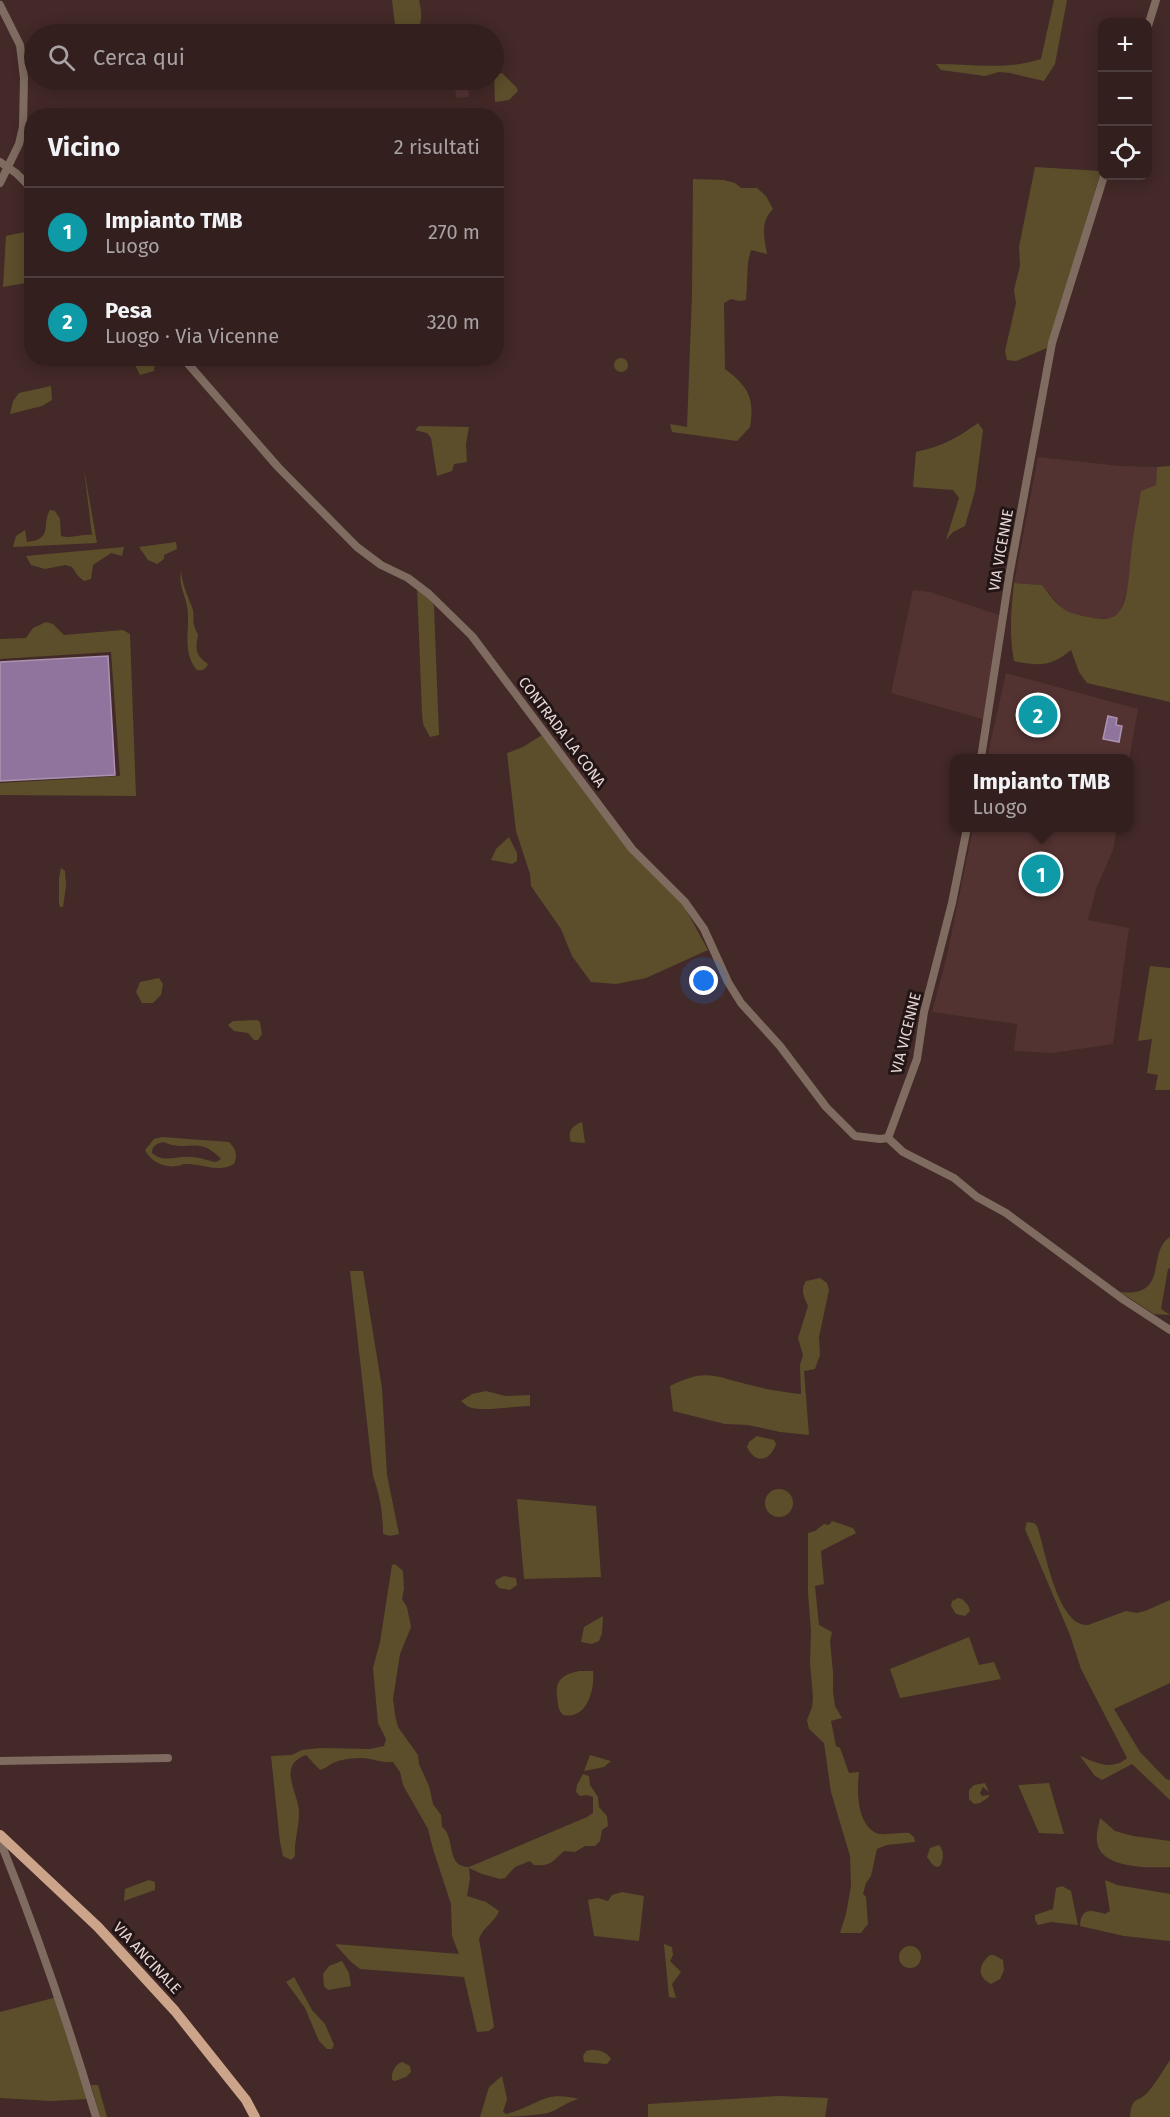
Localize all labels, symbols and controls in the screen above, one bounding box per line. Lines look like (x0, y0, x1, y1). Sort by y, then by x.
map controls (1098, 18, 1152, 180)
button: + (1098, 18, 1152, 72)
search box (24, 24, 504, 90)
icon: search (45, 41, 78, 74)
text: Cerca qui (93, 44, 185, 71)
button: − (1098, 72, 1152, 126)
button: locate (1098, 126, 1152, 180)
text: Vicino (48, 132, 120, 163)
text: 2 risultati (394, 135, 480, 159)
text: Impianto TMB (105, 207, 243, 234)
text: 1 (63, 220, 72, 244)
text: 270 m (428, 220, 480, 244)
text: Luogo (105, 234, 160, 258)
text: Pesa (105, 297, 152, 324)
text: 2 (62, 310, 73, 334)
text: 320 m (427, 310, 480, 334)
text: Luogo · Via Vicenne (105, 324, 279, 348)
street label: VIA VICENNE (985, 508, 1017, 592)
street label: CONTRADA LA CONA (515, 673, 610, 791)
pin: 2 (1018, 692, 1058, 738)
popup (950, 754, 1133, 832)
text: Impianto TMB (973, 768, 1110, 795)
text: Luogo (973, 795, 1027, 819)
pin: 1 (1022, 852, 1060, 896)
your location (689, 966, 718, 995)
street label: VIA VICENNE (887, 991, 925, 1075)
street label: VIA ANCINALE (109, 1918, 185, 1998)

